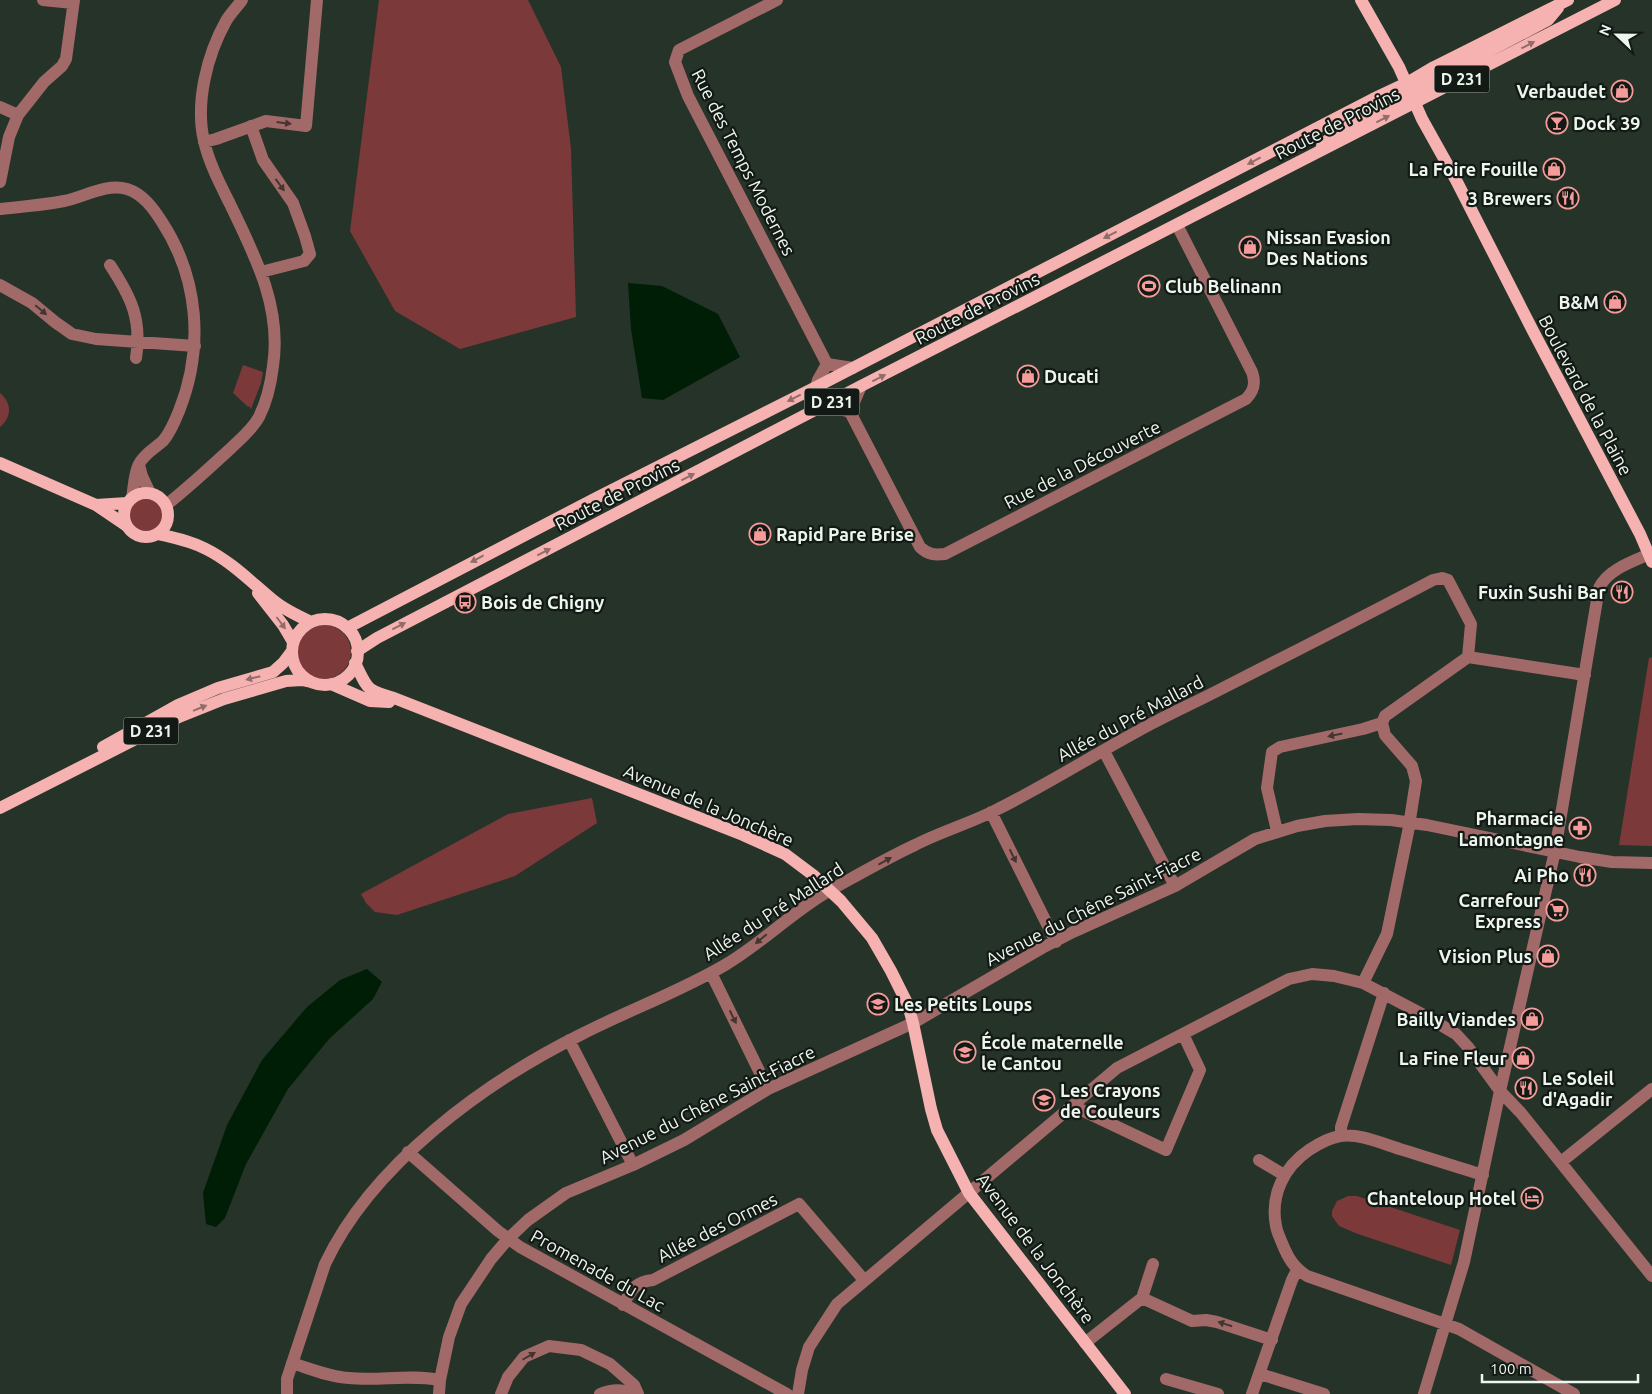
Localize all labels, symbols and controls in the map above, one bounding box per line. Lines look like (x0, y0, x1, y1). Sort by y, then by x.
north arrow (1592, 10, 1642, 60)
text: N (1596, 22, 1614, 38)
one-way arrow (1521, 41, 1535, 49)
street label: Rue des Temps Modernes (688, 65, 800, 259)
road number: D 231 (1434, 66, 1490, 92)
shop icon: Verbaudet (1610, 79, 1634, 103)
place label: Verbaudet (1517, 81, 1606, 101)
street label: Route de Provins (1271, 83, 1403, 163)
bar icon: Dock 39 (1545, 111, 1569, 135)
place label: Dock 39 (1573, 113, 1640, 133)
one-way arrow (1376, 115, 1391, 123)
one-way arrow (277, 119, 293, 127)
one-way arrow (1247, 157, 1261, 165)
shop icon: La Foire Fouille (1542, 157, 1566, 181)
place label: La Foire Fouille (1409, 159, 1538, 179)
one-way arrow (275, 178, 285, 192)
restaurant icon: 3 Brewers (1556, 186, 1580, 210)
place label: 3 Brewers (1468, 188, 1552, 208)
place label: Nissan Evasion Des Nations (1266, 227, 1391, 268)
one-way arrow (1103, 231, 1117, 239)
shop icon: Nissan Evasion Des Nations (1238, 235, 1262, 259)
street label: Route de Provins (911, 268, 1043, 348)
sports icon: Club Belinann (1137, 274, 1161, 298)
place label: Club Belinann (1165, 276, 1282, 296)
shop icon: B&M (1603, 290, 1627, 314)
place label: B&M (1559, 292, 1599, 312)
one-way arrow (35, 305, 48, 316)
street label: Boulevard de la Plaine (1535, 312, 1637, 478)
shop icon: Ducati (1016, 364, 1040, 388)
place label: Ducati (1044, 366, 1099, 386)
one-way arrow (871, 374, 886, 382)
road number: D 231 (804, 388, 860, 416)
one-way arrow (787, 394, 801, 402)
street label: Rue de la Découverte (1001, 416, 1163, 512)
street label: Route de Provins (551, 454, 683, 534)
one-way arrow (681, 473, 695, 481)
shop icon: Rapid Pare Brise (748, 522, 772, 546)
place label: Rapid Pare Brise (776, 524, 914, 544)
one-way arrow (536, 548, 551, 556)
one-way arrow (470, 555, 484, 564)
restaurant icon: Fuxin Sushi Bar (1610, 580, 1634, 604)
place label: Fuxin Sushi Bar (1478, 582, 1607, 602)
bus stop icon: Bois de Chigny (453, 590, 477, 614)
place label: Bois de Chigny (481, 592, 605, 612)
one-way arrow (276, 616, 286, 630)
one-way arrow (392, 622, 407, 630)
street label: Allée du Pré Mallard (1054, 671, 1206, 765)
one-way arrow (246, 674, 261, 682)
one-way arrow (193, 704, 208, 712)
road number: D 231 (124, 718, 178, 744)
one-way arrow (1328, 731, 1343, 739)
street label: Avenue de la Jonchère (621, 760, 797, 850)
place label: Pharmacie Lamontagne (1459, 808, 1564, 849)
pharmacy icon: Pharmacie Lamontagne (1568, 816, 1592, 840)
street label: Avenue du Chêne Saint-Fiacre (982, 843, 1204, 969)
one-way arrow (1009, 849, 1017, 863)
one-way arrow (878, 857, 891, 866)
street label: Allée du Pré Mallard (699, 858, 847, 964)
restaurant icon: Ai Pho (1573, 863, 1597, 887)
place label: Ai Pho (1514, 865, 1569, 885)
place label: Carrefour Express (1458, 890, 1542, 931)
supermarket icon: Carrefour Express (1545, 898, 1569, 922)
one-way arrow (755, 934, 768, 945)
shop icon: Vision Plus (1536, 944, 1560, 968)
place label: Vision Plus (1439, 946, 1532, 966)
school or university icon: Les Petits Loups (866, 992, 890, 1016)
place label: Les Petits Loups (894, 994, 1032, 1014)
shop icon: Bailly Viandes (1520, 1007, 1544, 1031)
place label: Bailly Viandes (1397, 1009, 1516, 1029)
one-way arrow (729, 1010, 737, 1024)
place label: École maternelle le Cantou (981, 1031, 1124, 1073)
school or university icon: École maternelle le Cantou (953, 1040, 977, 1064)
street label: Avenue du Chêne Saint-Fiacre (596, 1041, 818, 1167)
shop icon: La Fine Fleur (1511, 1046, 1535, 1070)
place label: La Fine Fleur (1399, 1048, 1508, 1068)
place label: Le Soleil d'Agadir (1542, 1068, 1614, 1109)
restaurant icon: Le Soleil d'Agadir (1514, 1076, 1538, 1100)
place label: Les Crayons de Couleurs (1060, 1080, 1161, 1121)
school or university icon: Les Crayons de Couleurs (1032, 1088, 1056, 1112)
street label: Avenue de la Jonchère (973, 1169, 1099, 1327)
hotel icon: Chanteloup Hotel (1520, 1186, 1544, 1210)
street label: Allée des Ormes (654, 1188, 780, 1266)
place label: Chanteloup Hotel (1367, 1188, 1517, 1208)
street label: Promenade du Lac (528, 1225, 668, 1315)
one-way arrow (1218, 1320, 1233, 1328)
one-way arrow (522, 1352, 536, 1361)
scale bar (1482, 1352, 1638, 1384)
text: 100 m (1490, 1360, 1532, 1377)

